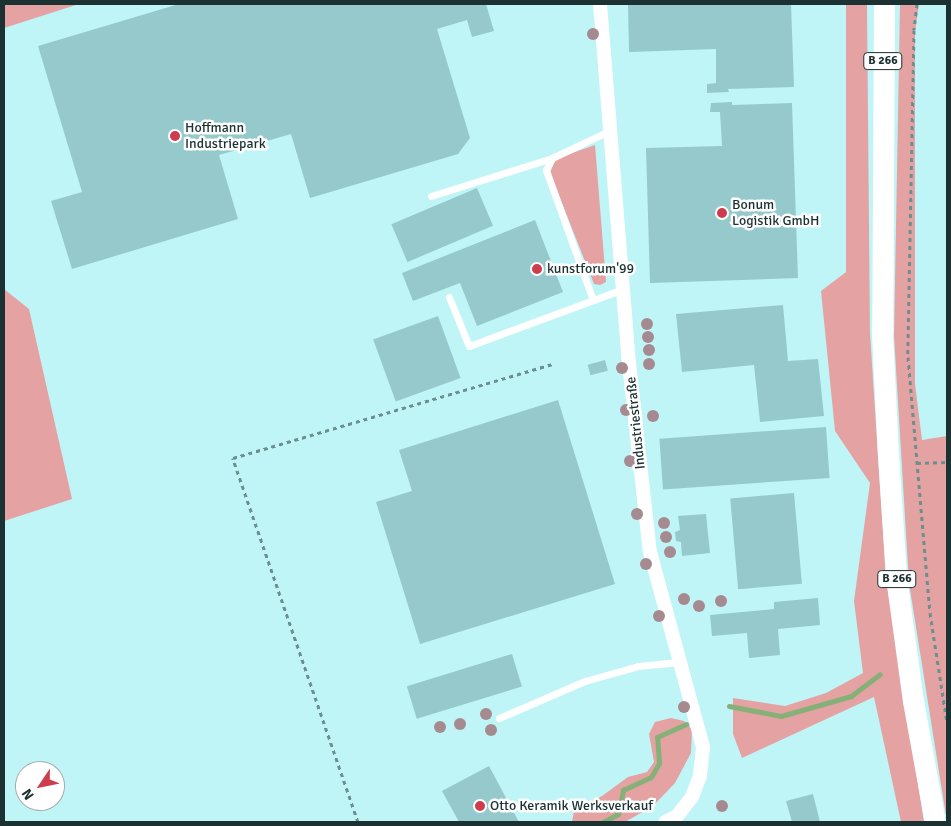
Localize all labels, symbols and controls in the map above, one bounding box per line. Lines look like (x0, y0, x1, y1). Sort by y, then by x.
road number: B 266 (863, 51, 903, 70)
place label: Hoffmann Industriepark (185, 120, 266, 152)
marker: Hoffmann Industriepark (169, 130, 181, 142)
place label: Bonum Logistik GmbH (732, 197, 819, 230)
marker: Bonum Logistik GmbH (716, 207, 728, 219)
place label: kunstforum'99 (547, 261, 634, 277)
marker: kunstforum'99 (531, 263, 543, 275)
street label: Industriestraße (623, 376, 649, 470)
road number: B 266 (877, 570, 917, 588)
north arrow (15, 761, 65, 811)
text: N (18, 785, 38, 803)
place label: Otto Keramik Werksverkauf (490, 798, 653, 814)
marker: Otto Keramik Werksverkauf (474, 800, 486, 812)

